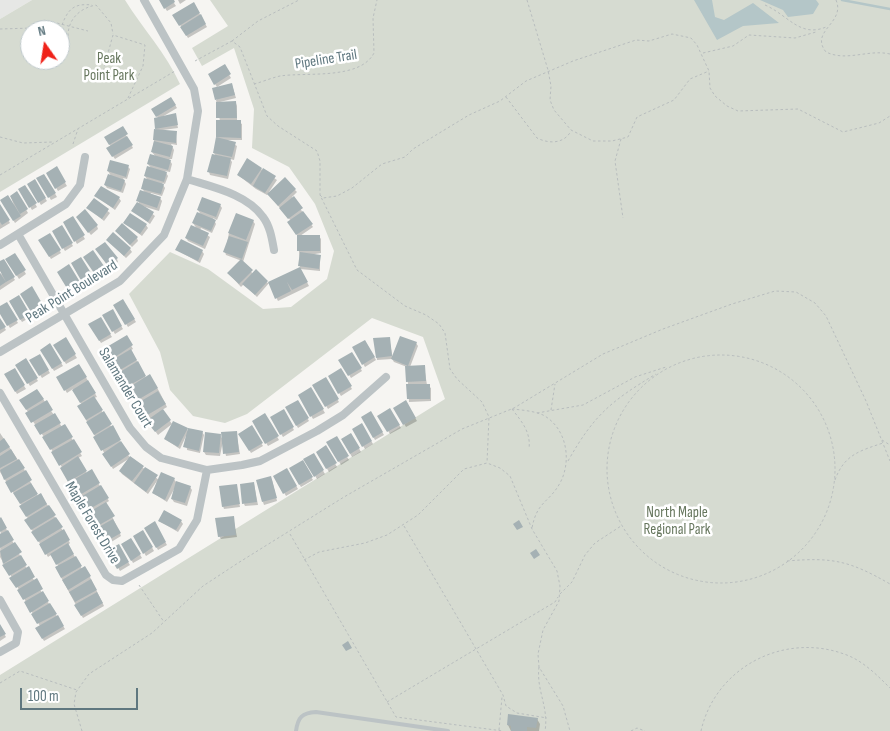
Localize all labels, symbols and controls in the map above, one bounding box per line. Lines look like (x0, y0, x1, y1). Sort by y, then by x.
north arrow (20, 20, 70, 70)
text: N (36, 22, 47, 40)
street label: Pipeline Trail (294, 46, 358, 74)
park label: Peak Point Park (84, 50, 134, 85)
street label: Peak Point Boulevard (23, 257, 121, 327)
street label: Salamander Court (94, 345, 156, 431)
street label: Maple Forest Drive (60, 479, 124, 567)
park label: North Maple Regional Park (643, 504, 711, 539)
scale bar (22, 678, 140, 710)
text: 100 m (28, 687, 59, 706)

